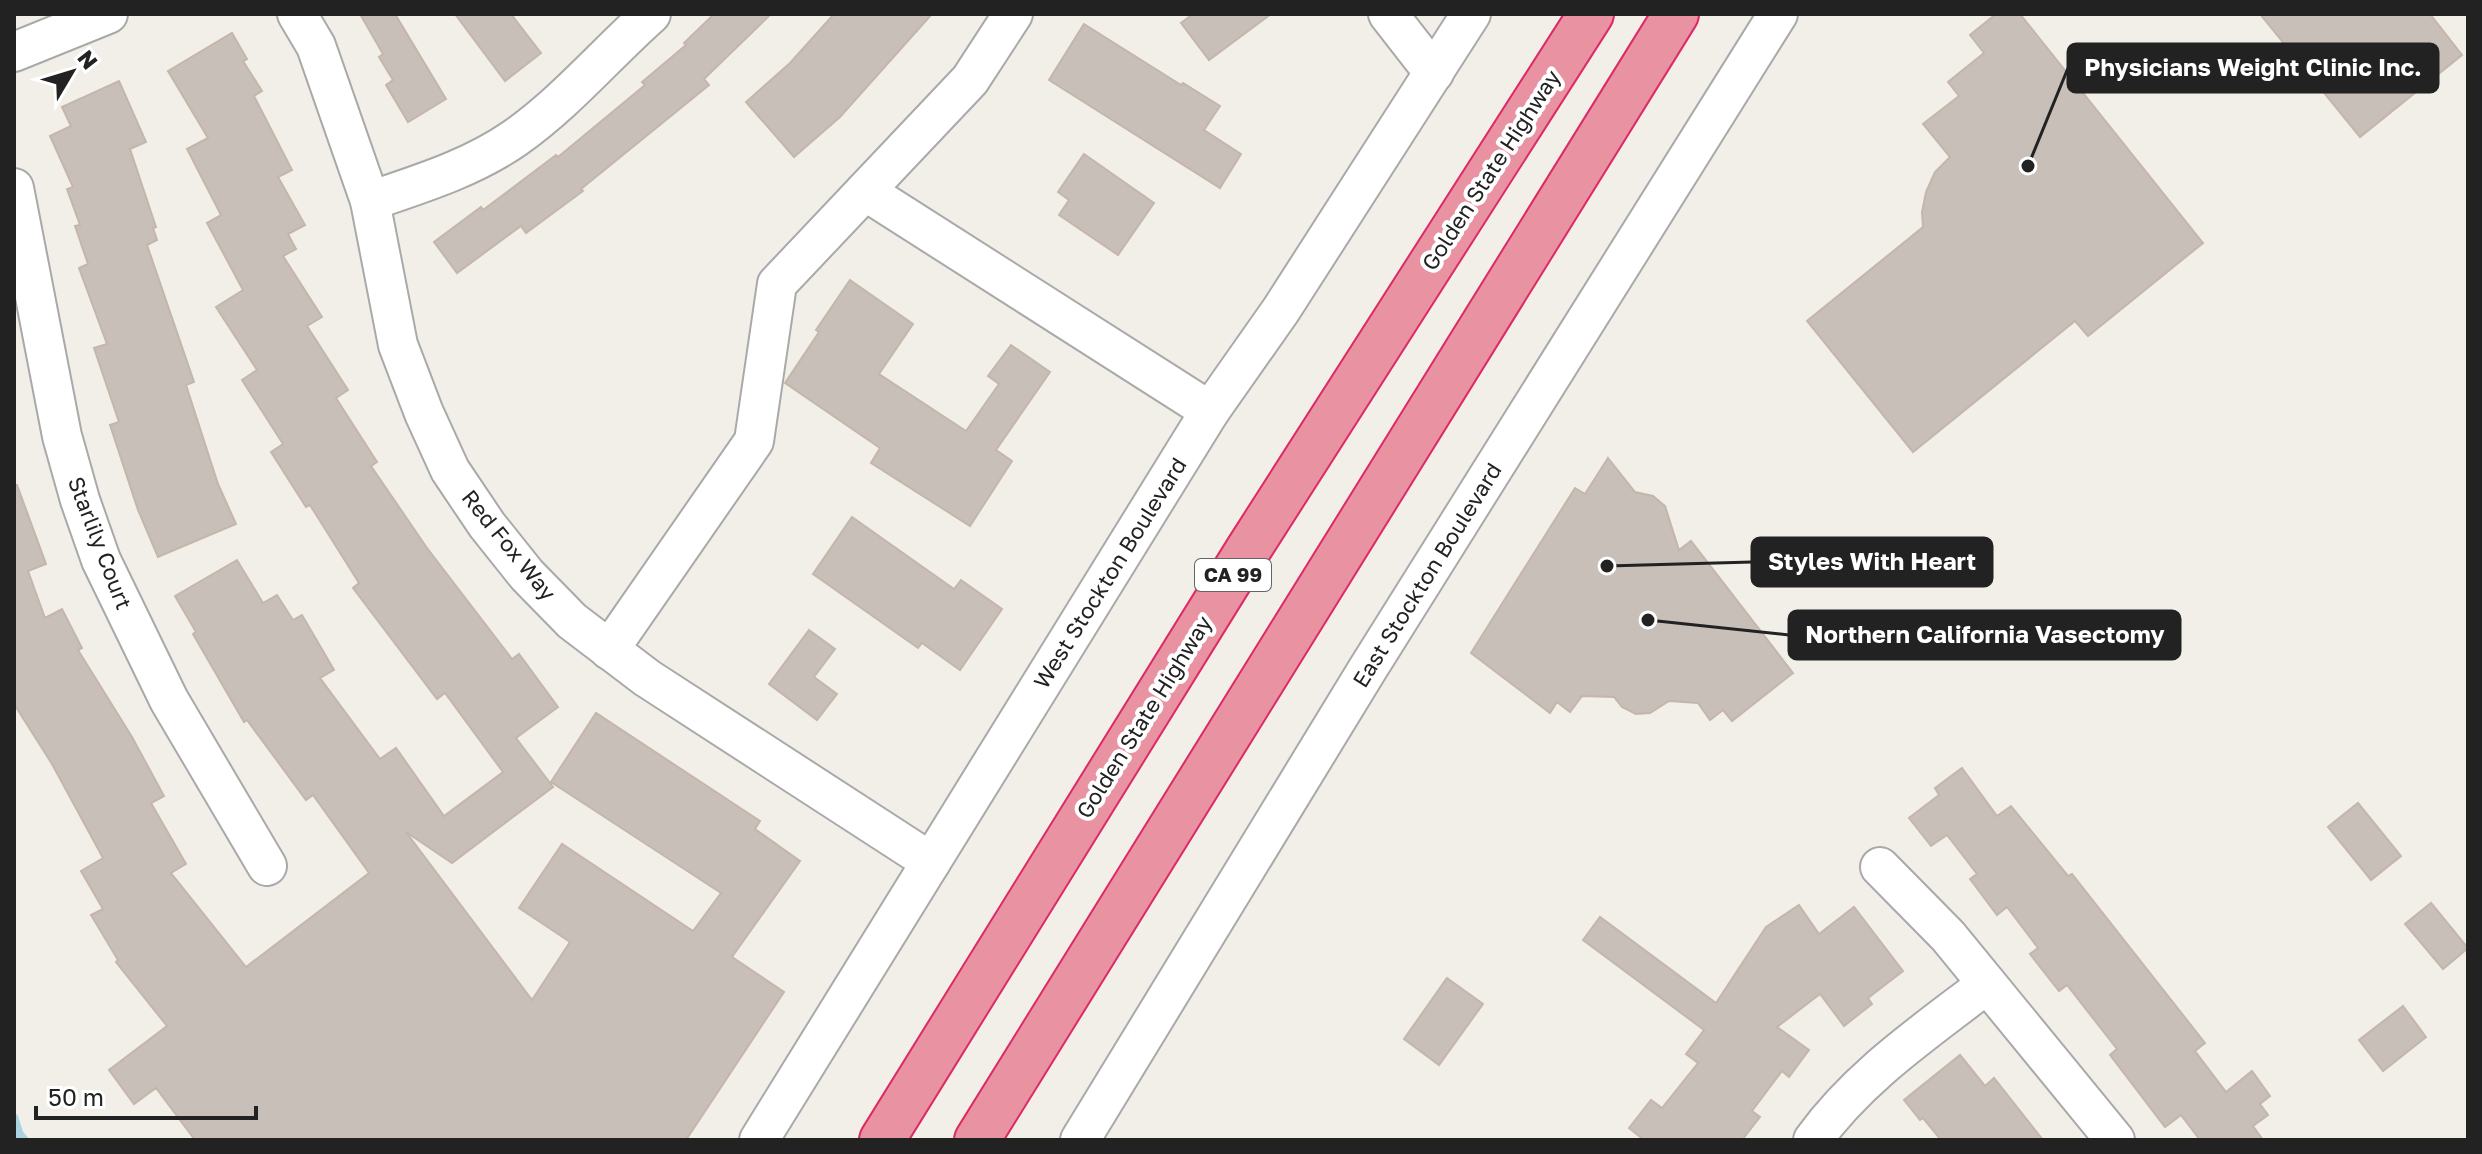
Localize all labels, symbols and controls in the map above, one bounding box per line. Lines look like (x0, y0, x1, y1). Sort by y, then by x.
north arrow (32, 32, 112, 112)
text: N (72, 44, 104, 74)
callout: Physicians Weight Clinic Inc. (2068, 44, 2438, 92)
text: Physicians Weight Clinic Inc. (2084, 52, 2422, 81)
street label: Golden State Highway (1416, 64, 1566, 275)
street label: West Stockton Boulevard (1027, 452, 1192, 693)
street label: East Stockton Boulevard (1346, 458, 1507, 692)
street label: Starlily Court (63, 473, 138, 613)
street label: Red Fox Way (457, 484, 562, 605)
callout: Styles With Heart (1752, 538, 1992, 586)
text: Styles With Heart (1768, 546, 1976, 575)
road number: CA 99 (1195, 559, 1271, 591)
street label: Golden State Highway (1070, 610, 1217, 823)
callout: Northern California Vasectomy (1789, 611, 2180, 659)
text: Northern California Vasectomy (1805, 619, 2165, 648)
scale bar (36, 1070, 256, 1120)
text: 50 m (48, 1082, 104, 1111)

